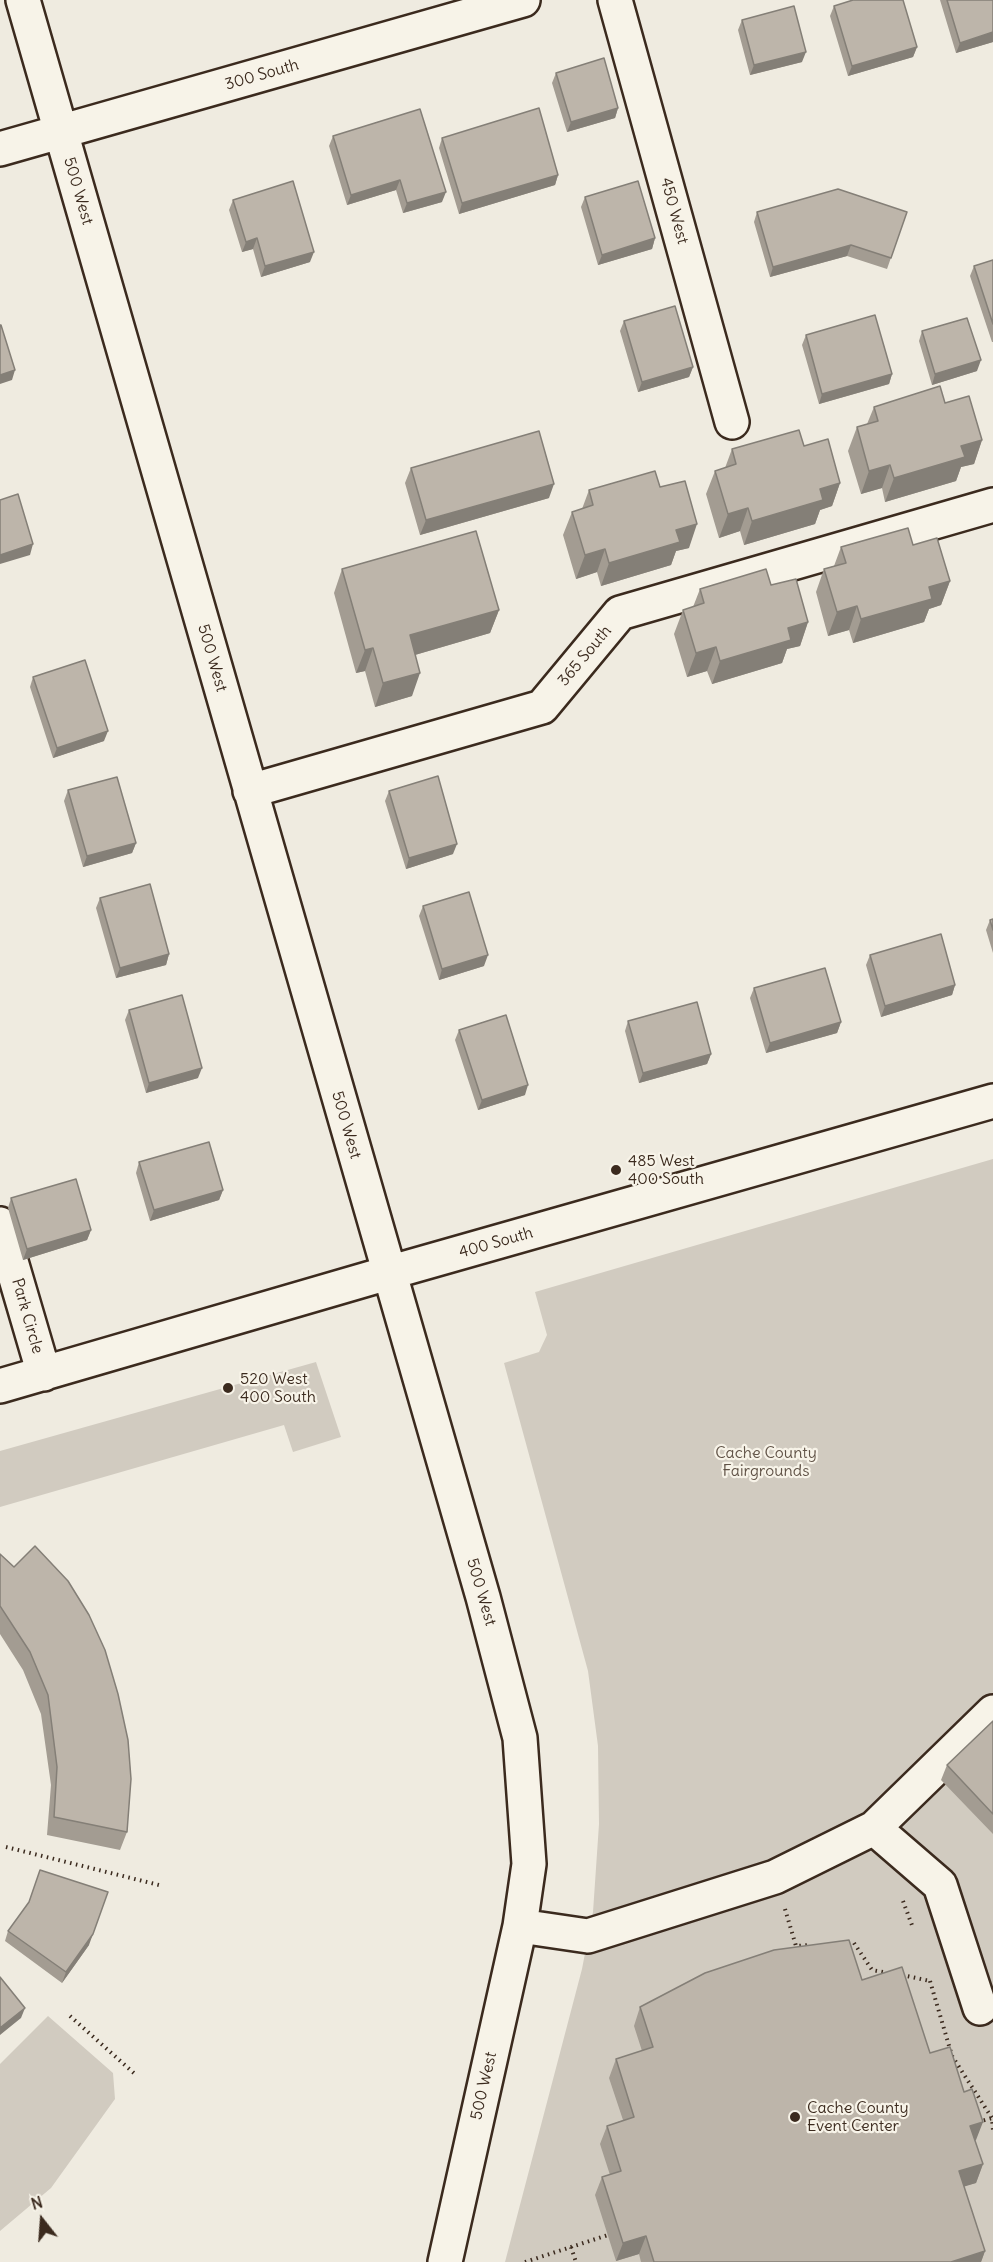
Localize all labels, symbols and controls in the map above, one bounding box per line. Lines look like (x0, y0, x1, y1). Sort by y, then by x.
street label: 300 South (223, 55, 301, 95)
street label: 500 West (59, 155, 97, 227)
street label: 450 West (656, 176, 692, 246)
street label: 500 West (193, 622, 231, 694)
street label: 365 South (554, 622, 616, 690)
street label: 500 West (327, 1089, 365, 1161)
place label: 485 West 400 South (628, 1151, 704, 1189)
marker: 485 West 400 South (609, 1163, 623, 1177)
street label: 400 South (457, 1223, 535, 1263)
street label: Park Circle (7, 1276, 47, 1356)
place label: 520 West 400 South (240, 1369, 316, 1407)
marker: 520 West 400 South (221, 1381, 235, 1395)
park label: Cache County Fairgrounds (715, 1443, 817, 1481)
street label: 500 West (462, 1556, 500, 1628)
street label: 500 West (467, 2050, 501, 2122)
place label: Cache County Event Center (807, 2098, 909, 2136)
marker: Cache County Event Center (788, 2110, 802, 2124)
north arrow (12, 2190, 72, 2250)
text: N (29, 2192, 45, 2214)

